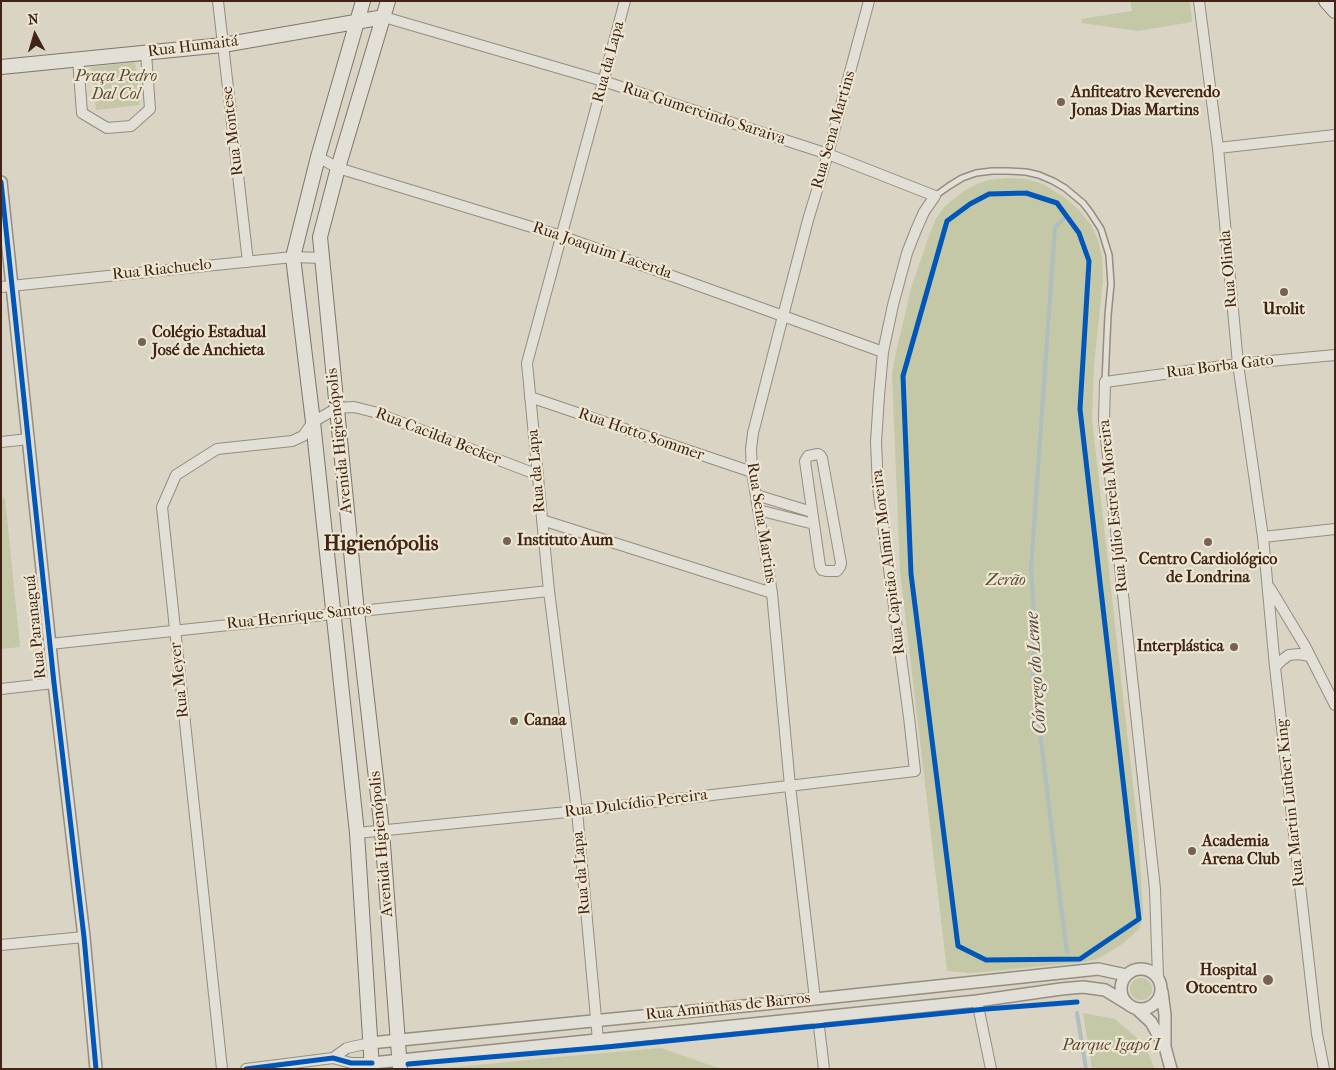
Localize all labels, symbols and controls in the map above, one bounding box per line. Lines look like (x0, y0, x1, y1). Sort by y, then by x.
north arrow (10, 10, 60, 60)
text: N (27, 11, 40, 29)
street label: Rua da Lapa (589, 19, 629, 105)
street label: Rua Humaitá (147, 32, 239, 62)
park label: Praça Pedro Dal Col (75, 67, 157, 105)
street label: Rua Sena Martins (808, 69, 860, 191)
street label: Rua Gumercindo Saraiva (620, 79, 788, 149)
place label: Anfiteatro Reverendo Jonas Dias Martins (1071, 83, 1220, 121)
street label: Rua Montese (218, 85, 248, 177)
marker: Anfiteatro Reverendo Jonas Dias Martins (1055, 96, 1067, 108)
street label: Rua Joaquim Lacerda (530, 218, 674, 284)
street label: Rua Olinda (1216, 229, 1242, 309)
street label: Rua Riachuelo (111, 255, 213, 285)
marker: Urolit (1278, 286, 1290, 298)
place label: Urolit (1263, 300, 1305, 320)
place label: Colégio Estadual José de Anchieta (152, 323, 266, 361)
marker: Colégio Estadual José de Anchieta (136, 336, 148, 348)
street label: Rua Borba Gato (1165, 351, 1275, 383)
street label: Avenida Higienópolis (323, 367, 357, 515)
street label: Rua Cacilda Becker (372, 404, 504, 470)
street label: Rua Hotto Sommer (575, 404, 707, 466)
street label: Rua Júlio Estrela Moreira (1095, 419, 1133, 593)
street label: Rua da Lapa (524, 428, 550, 514)
street label: Rua Sena Martins (742, 461, 780, 585)
street label: Rua Capitão Almir Moreira (868, 468, 910, 656)
place label: Instituto Aum (517, 531, 613, 551)
district label: Higienópolis (324, 532, 438, 558)
marker: Instituto Aum (501, 535, 513, 547)
marker: Centro Cardiológico de Londrina (1202, 536, 1214, 548)
place label: Centro Cardiológico de Londrina (1139, 550, 1277, 588)
park label: Zerão (986, 571, 1026, 591)
street label: Rua Paranaguá (21, 574, 51, 680)
street label: Rua Henrique Santos (226, 600, 372, 634)
water label: Córrego do Leme (1022, 611, 1052, 735)
place label: Interplástica (1137, 637, 1224, 657)
street label: Rua Meyer (166, 641, 194, 719)
marker: Interplástica (1228, 641, 1240, 653)
place label: Canaa (524, 711, 566, 731)
marker: Canaa (508, 715, 520, 727)
street label: Rua Martin Luther King (1273, 718, 1309, 888)
street label: Avenida Higienópolis (366, 770, 398, 918)
street label: Rua Dulcídio Pereira (563, 786, 709, 822)
street label: Rua da Lapa (569, 830, 595, 916)
place label: Academia Arena Club (1202, 832, 1280, 870)
marker: Academia Arena Club (1186, 845, 1198, 857)
place label: Hospital Otocentro (1186, 961, 1257, 999)
marker: Hospital Otocentro (1261, 973, 1275, 987)
street label: Rua Aminthas de Barros (645, 989, 811, 1025)
park label: Parque Igapó I (1062, 1036, 1160, 1056)

